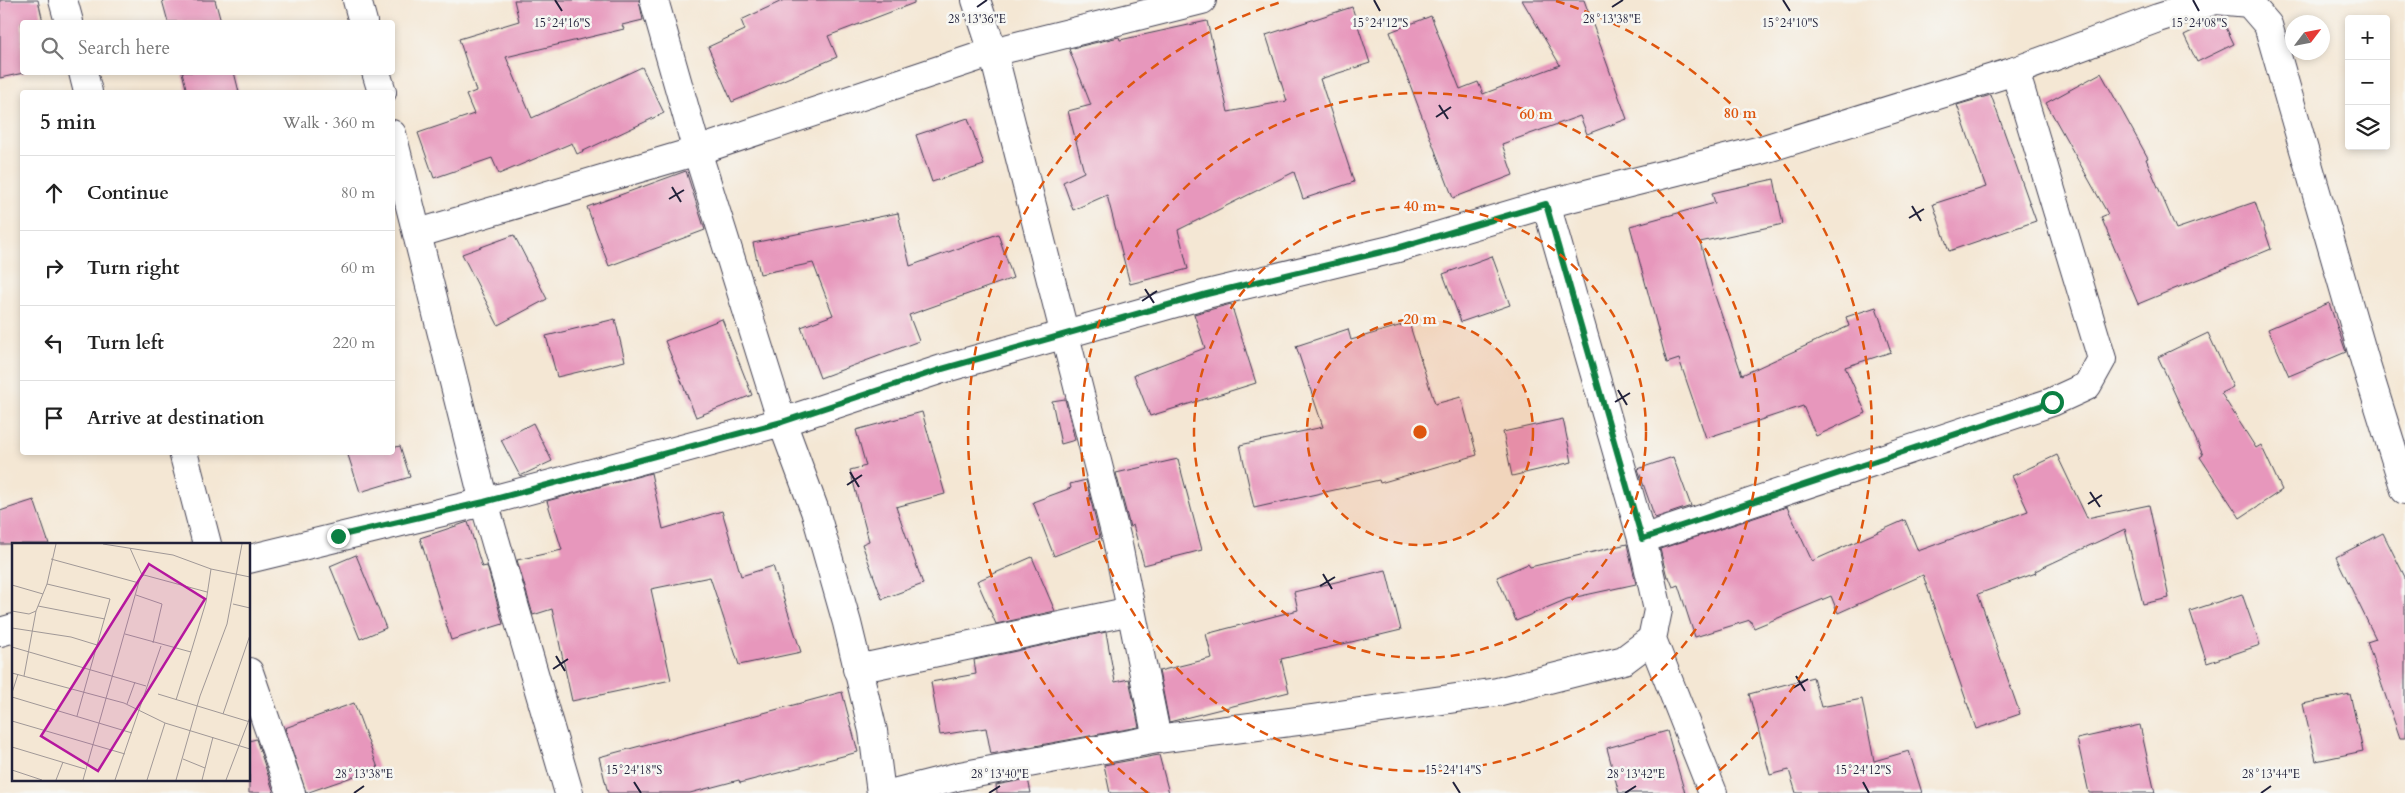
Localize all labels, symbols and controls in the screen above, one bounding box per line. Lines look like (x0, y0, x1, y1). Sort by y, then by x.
text: 28°13'36"E (948, 11, 1006, 27)
text: 28°13'38"E (1583, 11, 1641, 27)
text: 15°24'16"S (534, 15, 590, 31)
text: 15°24'12"S (1352, 15, 1408, 31)
text: 15°24'10"S (1762, 15, 1818, 31)
text: 15°24'08"S (2171, 15, 2227, 31)
north arrow (2285, 15, 2330, 60)
map controls (2345, 15, 2390, 150)
button: + (2345, 15, 2390, 60)
search box (20, 20, 395, 75)
icon: search (38, 34, 66, 62)
text: Search here (78, 35, 170, 61)
button: − (2345, 60, 2390, 105)
text: 80 m (1723, 103, 1757, 123)
text: 60 m (1519, 104, 1553, 124)
button: layers (2345, 105, 2390, 150)
text: 5 min (40, 108, 96, 137)
text: Walk · 360 m (283, 112, 375, 134)
icon: ahead (40, 179, 68, 207)
text: Continue (87, 180, 169, 206)
text: 80 m (341, 182, 375, 204)
text: 40 m (1403, 196, 1437, 216)
icon: right (40, 254, 68, 282)
text: Turn right (87, 255, 179, 281)
text: 60 m (341, 257, 375, 279)
text: 20 m (1403, 309, 1437, 329)
icon: left (40, 329, 68, 357)
text: Turn left (87, 330, 164, 356)
text: 220 m (333, 332, 375, 354)
route start (2041, 391, 2064, 414)
icon: arrive (40, 404, 68, 432)
text: Arrive at destination (87, 405, 264, 431)
centre of rings (1411, 423, 1429, 441)
route end (327, 525, 350, 548)
inset map (12, 543, 250, 780)
text: 15°24'18"S (606, 762, 662, 778)
text: 15°24'14"S (1425, 762, 1481, 778)
text: 15°24'12"S (1835, 762, 1891, 778)
text: 28°13'38"E (335, 766, 393, 782)
text: 28°13'40"E (971, 766, 1029, 782)
text: 28°13'42"E (1607, 766, 1665, 782)
text: 28°13'44"E (2242, 766, 2300, 782)

